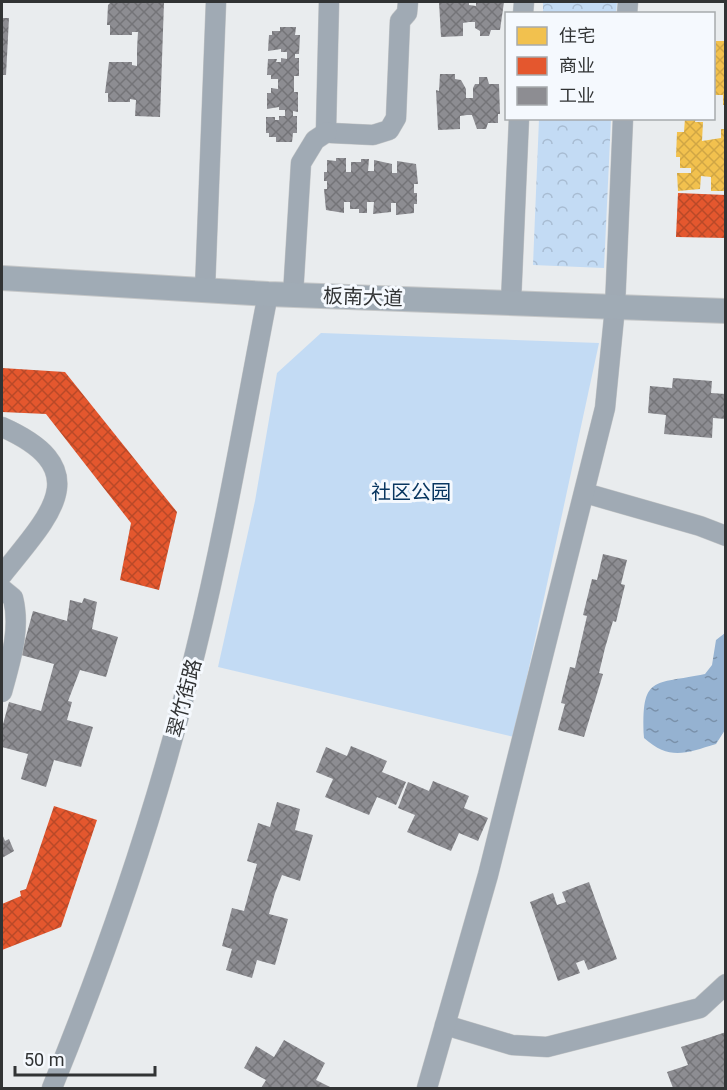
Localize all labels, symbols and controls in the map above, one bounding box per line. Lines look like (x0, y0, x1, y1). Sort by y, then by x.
legend (505, 12, 715, 120)
text: 住宅 (559, 25, 595, 46)
text: 商业 (559, 55, 595, 76)
text: 工业 (559, 85, 595, 106)
street label: 板南大道 (323, 284, 403, 310)
park label: 社区公园 (371, 480, 451, 504)
street label: 翠竹街路 (162, 656, 206, 740)
scale bar (15, 1039, 154, 1077)
text: 50 m (24, 1049, 64, 1070)

